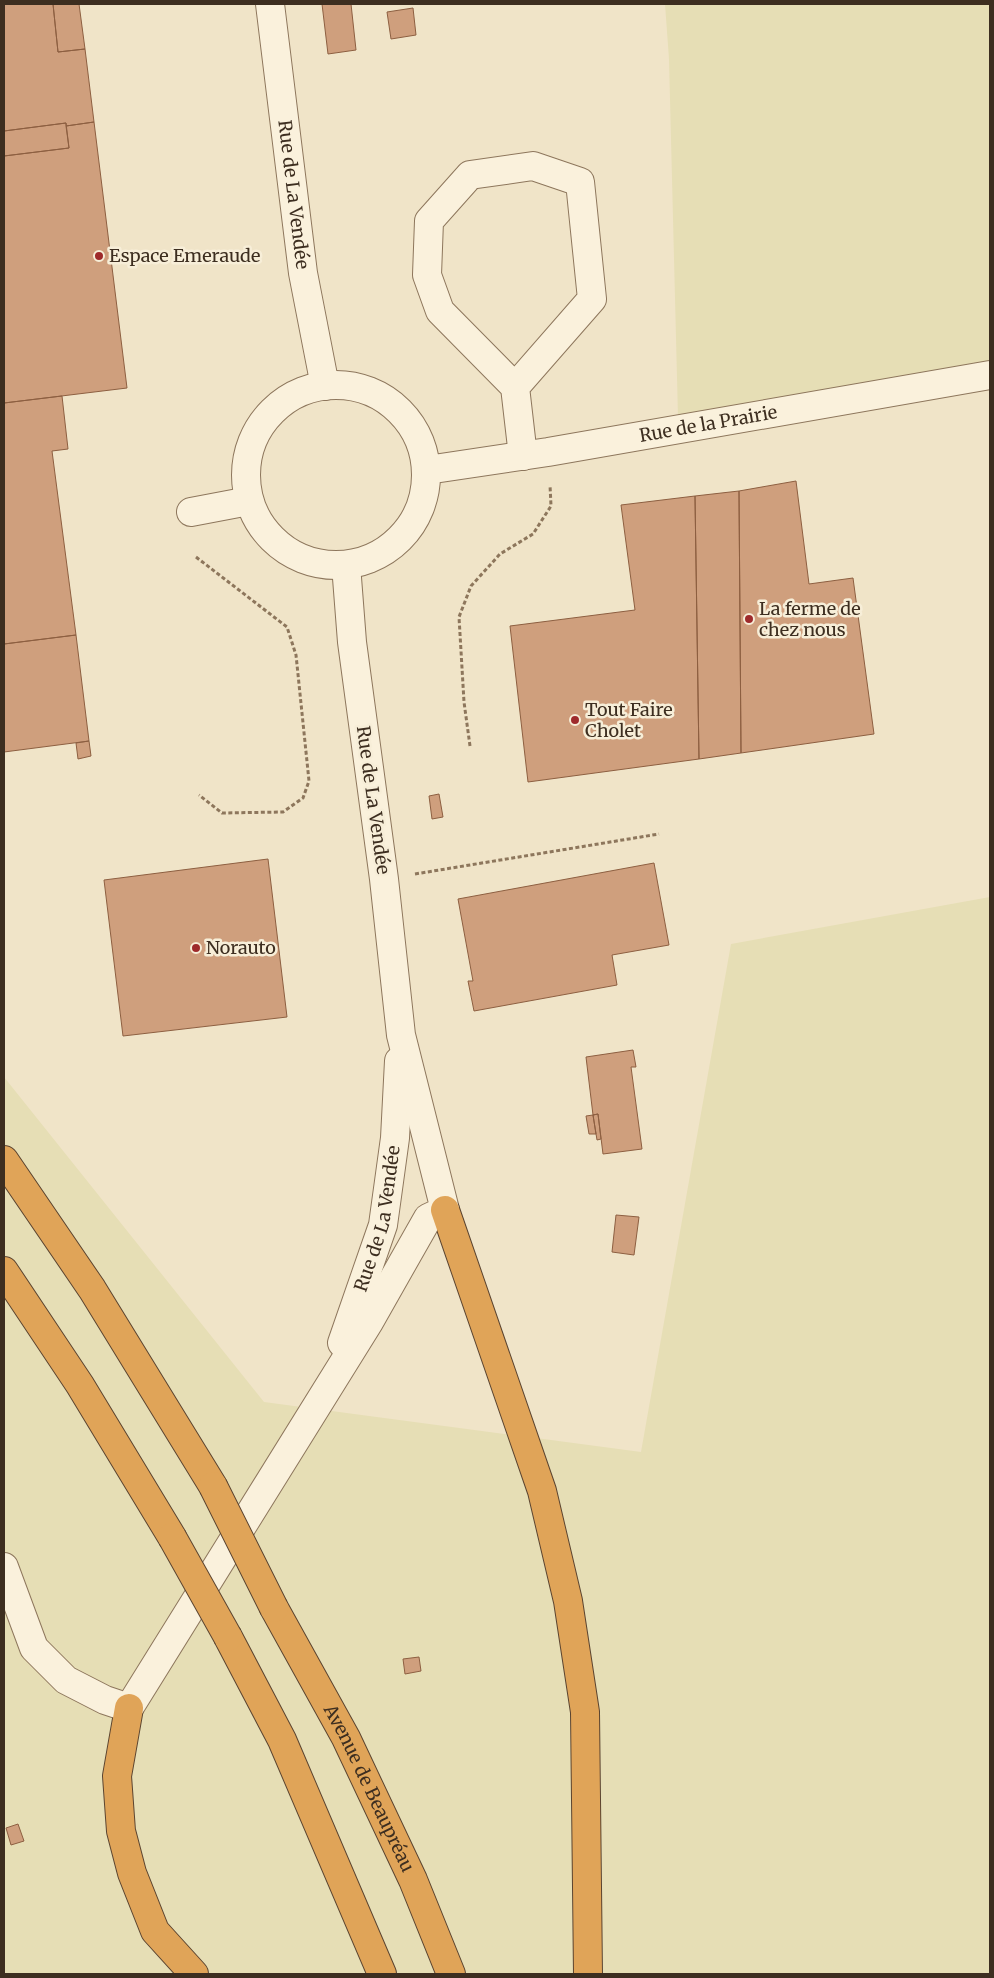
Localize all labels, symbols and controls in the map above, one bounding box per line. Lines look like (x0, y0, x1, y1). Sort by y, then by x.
street label: Rue de La Vendée (273, 119, 314, 270)
place label: Espace Emeraude (109, 244, 261, 267)
marker: Espace Emeraude (93, 250, 105, 262)
street label: Rue de la Prairie (637, 400, 779, 447)
place label: La ferme de chez nous (759, 597, 861, 641)
marker: La ferme de chez nous (743, 613, 755, 625)
place label: Tout Faire Cholet (585, 698, 673, 742)
marker: Tout Faire Cholet (569, 714, 581, 726)
street label: Rue de La Vendée (352, 724, 395, 876)
place label: Norauto (206, 936, 276, 959)
marker: Norauto (190, 942, 202, 954)
street label: Rue de La Vendée (349, 1144, 405, 1295)
street label: Avenue de Beaupréau (318, 1700, 420, 1876)

